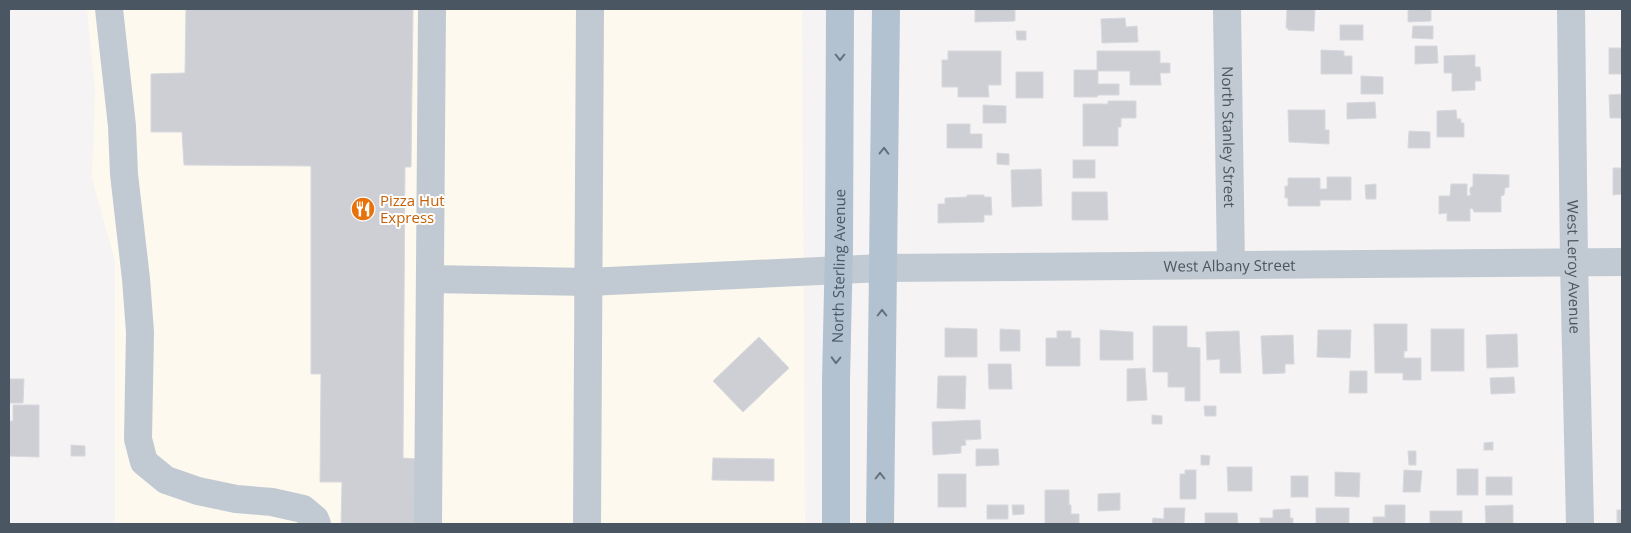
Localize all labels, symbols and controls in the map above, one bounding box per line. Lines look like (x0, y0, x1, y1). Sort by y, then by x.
one-way arrow (835, 54, 845, 62)
street label: North Stanley Street (1218, 66, 1240, 208)
one-way arrow (879, 146, 889, 154)
street label: North Sterling Avenue (827, 189, 849, 343)
place label: Pizza Hut Express (380, 190, 445, 227)
restaurant icon: Pizza Hut Express (350, 196, 376, 222)
street label: West Leroy Avenue (1563, 200, 1586, 334)
street label: West Albany Street (1163, 255, 1296, 276)
one-way arrow (877, 309, 887, 316)
one-way arrow (831, 356, 841, 364)
one-way arrow (875, 471, 885, 479)

